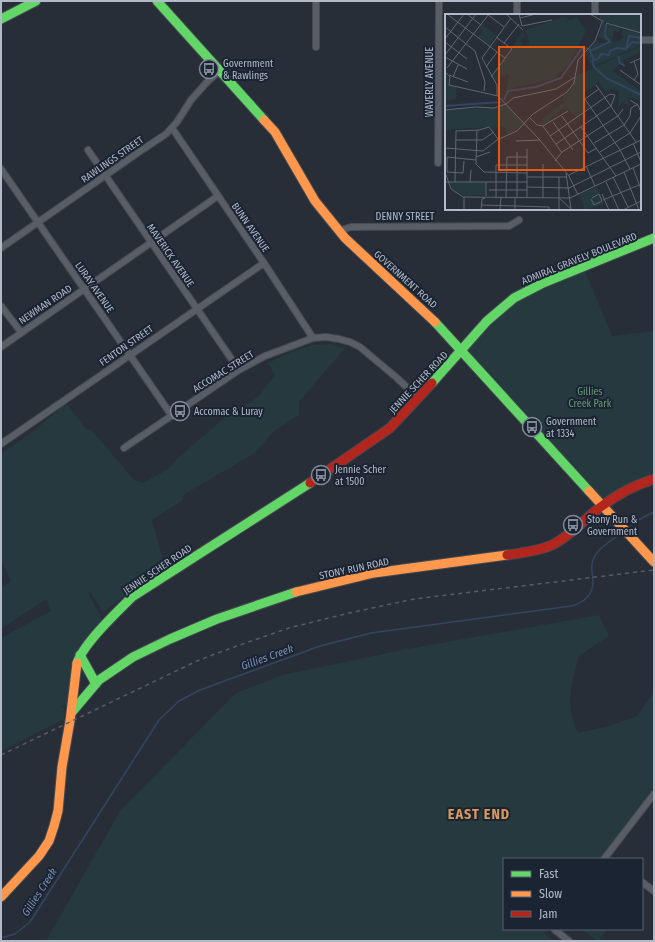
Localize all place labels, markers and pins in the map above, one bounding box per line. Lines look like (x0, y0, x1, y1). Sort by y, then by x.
bus stop icon: Government & Rawlings (198, 58, 220, 80)
place label: Government & Rawlings (223, 58, 274, 82)
bus stop icon: Accomac & Luray (169, 400, 191, 422)
place label: Accomac & Luray (194, 406, 263, 418)
bus stop icon: Government at 1334 (521, 416, 543, 438)
place label: Government at 1334 (546, 416, 597, 440)
bus stop icon: Jennie Scher at 1500 (310, 464, 332, 486)
place label: Jennie Scher at 1500 (335, 464, 386, 488)
bus stop icon: Stony Run & Government (562, 514, 584, 536)
place label: Stony Run & Government (587, 514, 638, 538)

